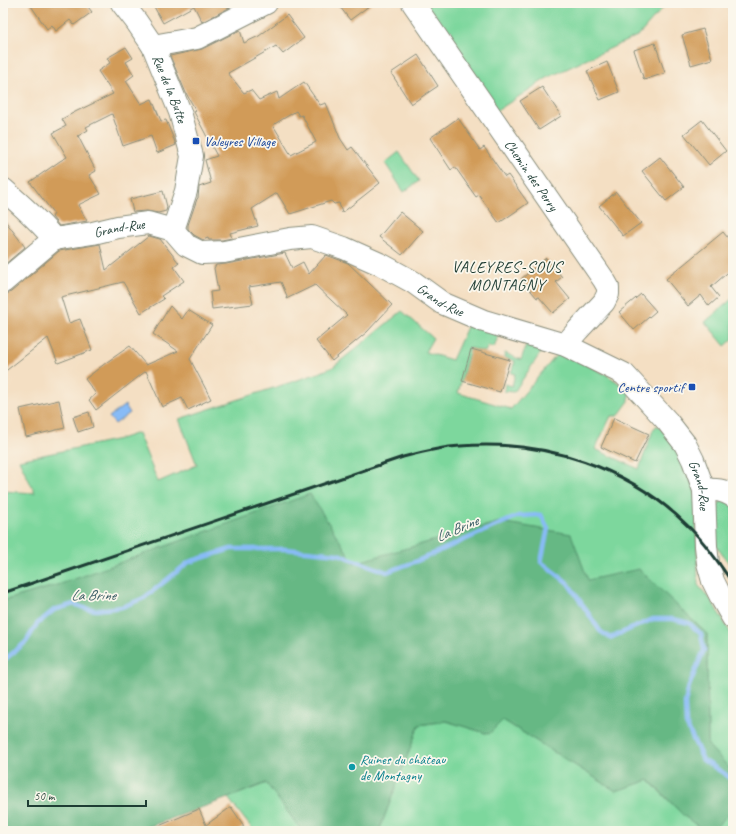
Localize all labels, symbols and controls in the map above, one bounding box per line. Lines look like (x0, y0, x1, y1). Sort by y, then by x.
street label: Rue de la Butte (149, 52, 191, 126)
place label: Valeyres Village (204, 133, 277, 150)
marker: Valeyres Village (191, 136, 201, 146)
street label: Chemin des Perry (501, 136, 563, 215)
street label: Grand-Rue (92, 215, 147, 241)
district label: VALEYRES-SOUS MONTAGNY (452, 257, 564, 295)
street label: Grand-Rue (414, 279, 468, 320)
place label: Centre sportif (617, 379, 687, 396)
marker: Centre sportif (687, 382, 697, 392)
street label: Grand-Rue (685, 458, 713, 512)
water label: La Brine (433, 511, 483, 546)
water label: La Brine (71, 586, 117, 605)
place label: Ruines du château de Montagny (360, 751, 446, 784)
marker: Ruines du château de Montagny (347, 762, 357, 772)
scale bar (28, 782, 146, 808)
text: 50 m (34, 788, 56, 804)

